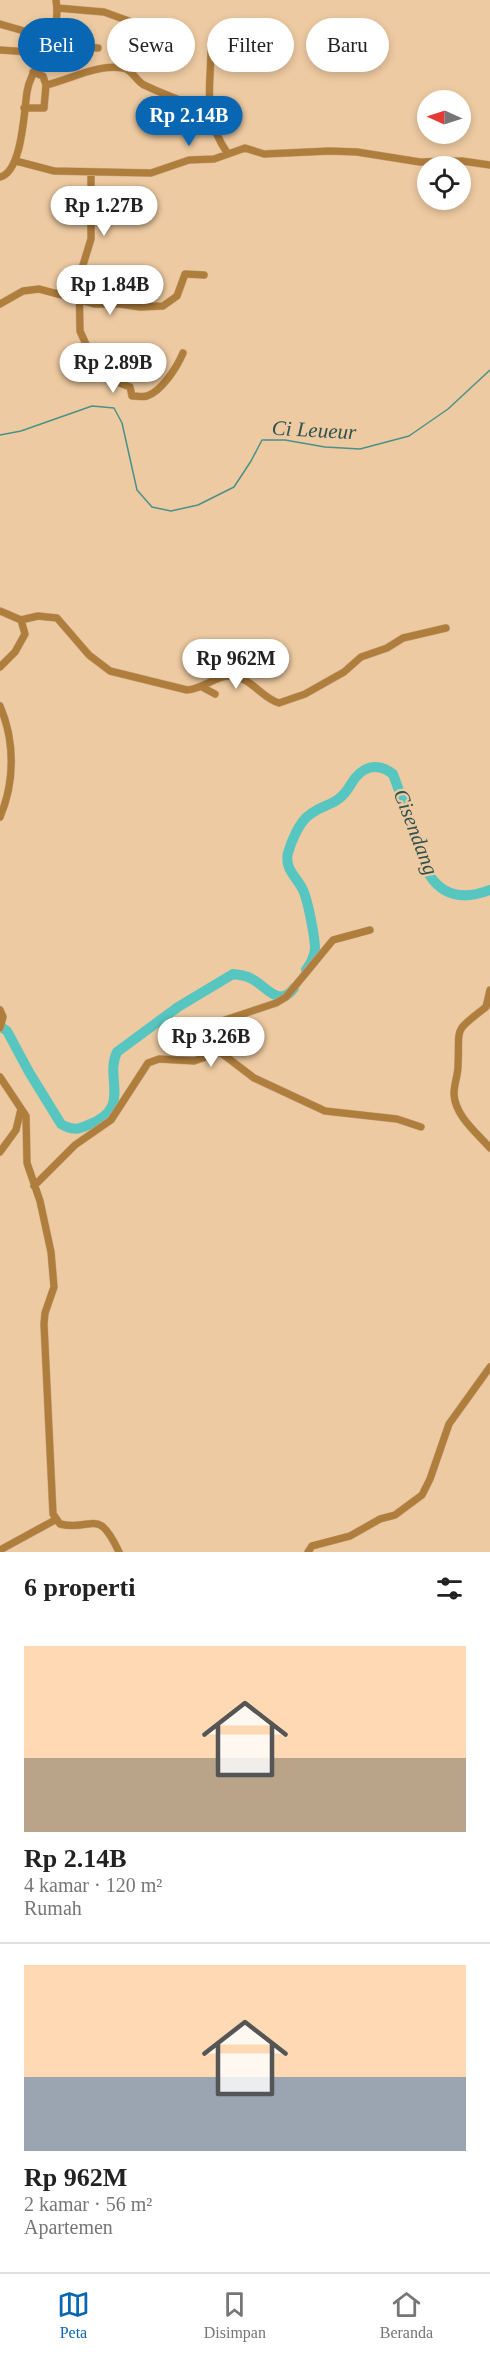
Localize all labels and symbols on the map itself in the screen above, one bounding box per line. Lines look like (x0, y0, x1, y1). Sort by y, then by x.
north arrow (417, 90, 471, 144)
pin: Rp 2.14B (127, 96, 251, 147)
pin: Rp 1.27B (42, 186, 166, 237)
pin: Rp 1.84B (48, 265, 172, 316)
pin: Rp 2.89B (51, 343, 175, 394)
water label: Ci Leueur (271, 416, 358, 444)
pin: Rp 962M (181, 639, 291, 690)
water label: Cisendang (389, 786, 443, 878)
pin: Rp 3.26B (149, 1017, 273, 1068)

